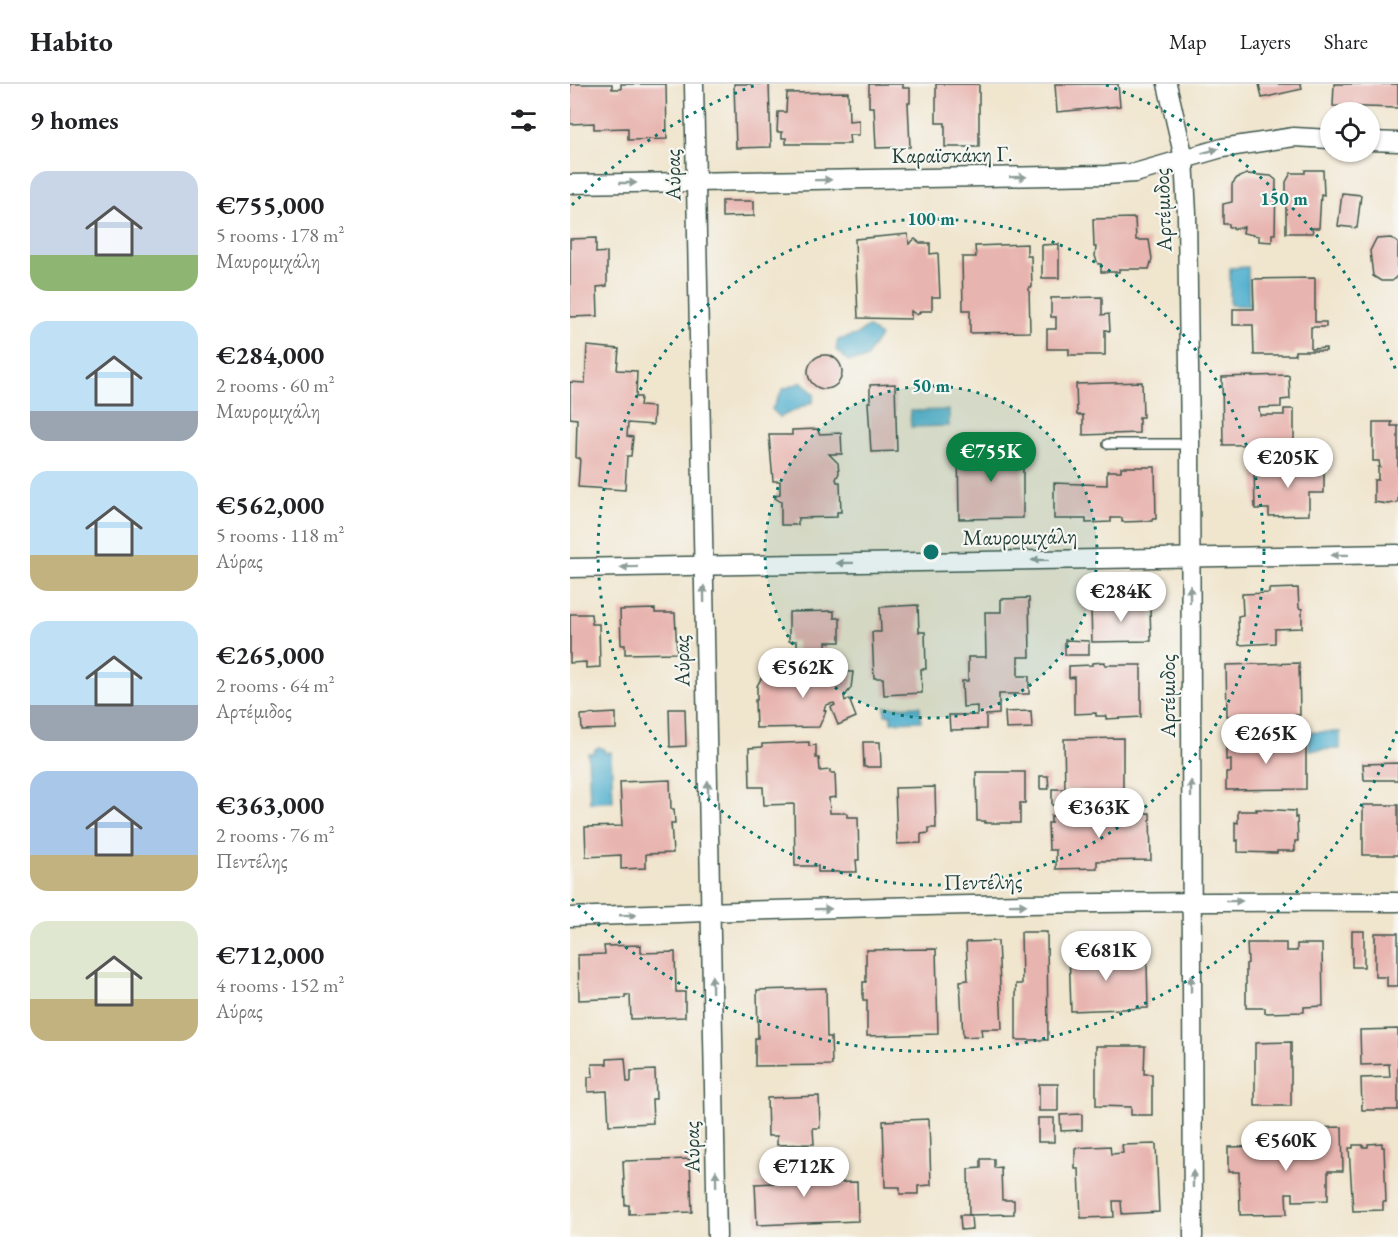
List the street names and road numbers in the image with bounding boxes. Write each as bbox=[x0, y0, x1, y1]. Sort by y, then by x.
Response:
street label: Καραϊσκάκη Γ. bbox=[891, 139, 1013, 170]
street label: Αύρας bbox=[658, 149, 687, 202]
street label: Αρτέμιδος bbox=[1147, 168, 1178, 253]
street label: Μαυρομιχάλη bbox=[962, 521, 1078, 552]
street label: Αύρας bbox=[667, 635, 696, 688]
street label: Αρτέμιδος bbox=[1153, 654, 1182, 739]
street label: Πεντέλης bbox=[943, 866, 1023, 897]
street label: Αύρας bbox=[677, 1121, 706, 1174]

